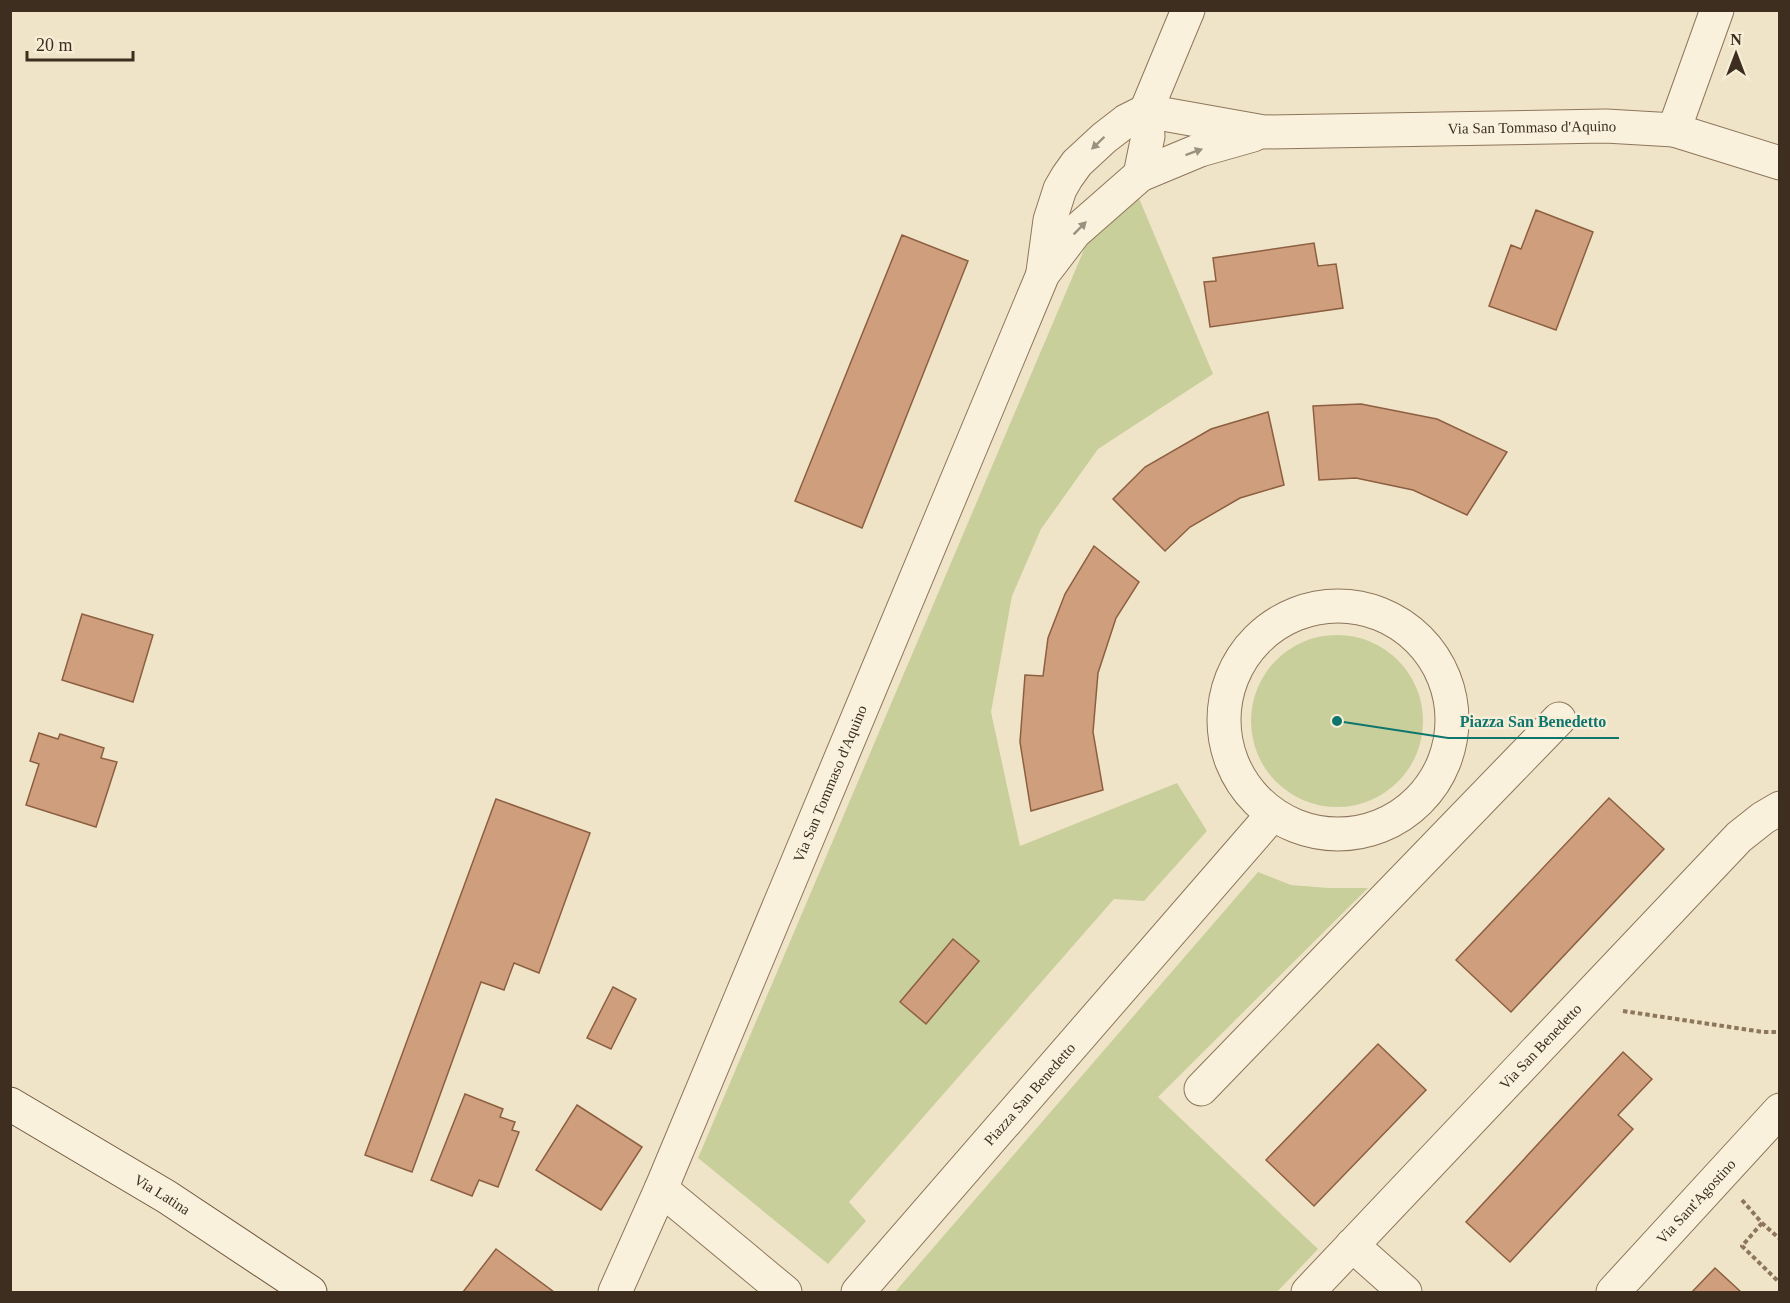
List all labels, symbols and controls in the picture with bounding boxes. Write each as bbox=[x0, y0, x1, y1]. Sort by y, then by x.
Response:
scale bar bbox=[27, 24, 134, 62]
north arrow bbox=[1706, 24, 1766, 84]
text: N bbox=[1730, 31, 1742, 48]
text: 20 m bbox=[36, 35, 73, 55]
street label: Via San Tommaso d'Aquino bbox=[1448, 118, 1617, 137]
one-way arrow bbox=[1091, 136, 1105, 150]
one-way arrow bbox=[1185, 147, 1203, 157]
one-way arrow bbox=[1072, 222, 1086, 236]
street label: Via San Tommaso d'Aquino bbox=[790, 703, 870, 865]
callout: Piazza San Benedetto bbox=[1448, 704, 1619, 738]
text: Piazza San Benedetto bbox=[1460, 713, 1606, 730]
street label: Via San Benedetto bbox=[1496, 1001, 1585, 1093]
street label: Piazza San Benedetto bbox=[981, 1040, 1078, 1149]
street label: Via Sant'Agostino bbox=[1653, 1156, 1739, 1247]
street label: Via Latina bbox=[131, 1171, 193, 1218]

